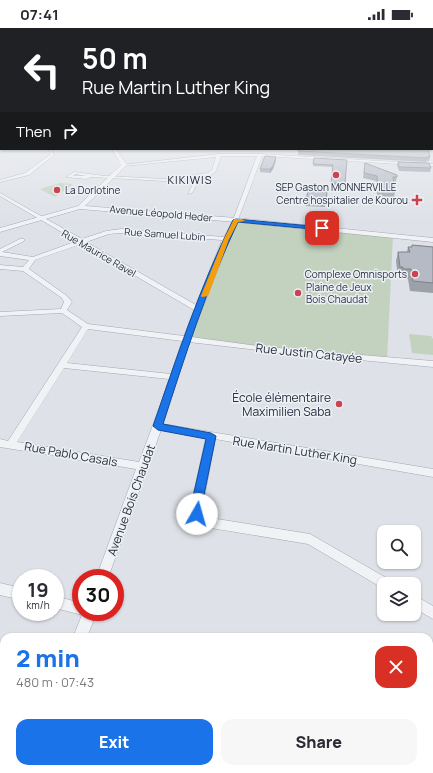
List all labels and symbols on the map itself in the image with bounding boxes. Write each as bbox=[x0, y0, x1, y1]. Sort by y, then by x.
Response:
marker: SEP Gaston MONNERVILLE bbox=[331, 170, 341, 180]
district label: KIKIWIS bbox=[168, 172, 212, 187]
place label: SEP Gaston MONNERVILLE bbox=[275, 180, 397, 194]
place label: La Dorlotine bbox=[65, 183, 120, 197]
marker: La Dorlotine bbox=[52, 185, 62, 195]
place label: Centre hospitalier de Kourou bbox=[276, 193, 408, 207]
marker: Centre hospitalier de Kourou bbox=[411, 194, 423, 206]
street label: Avenue Léopold Heder bbox=[109, 202, 213, 225]
pin bbox=[305, 211, 339, 245]
street label: Rue Samuel Lubin bbox=[124, 224, 206, 244]
street label: Rue Maurice Ravel bbox=[59, 226, 139, 280]
place label: Complexe Omnisports bbox=[305, 267, 407, 281]
marker: Complexe Omnisports bbox=[410, 269, 420, 279]
place label: Plaine de Jeux Bois Chaudat bbox=[306, 280, 372, 306]
marker: Plaine de Jeux Bois Chaudat bbox=[293, 288, 303, 298]
street label: Rue Justin Catayée bbox=[255, 339, 363, 367]
place label: École élémentaire Maximilien Saba bbox=[232, 389, 331, 420]
marker: École élémentaire Maximilien Saba bbox=[334, 399, 344, 409]
street label: Rue Martin Luther King bbox=[232, 432, 358, 468]
street label: Rue Pablo Casals bbox=[23, 437, 119, 471]
street label: Avenue Bois Chaudat bbox=[103, 442, 159, 558]
position arrow bbox=[176, 493, 218, 535]
speed limit sign: 30 bbox=[72, 569, 124, 621]

